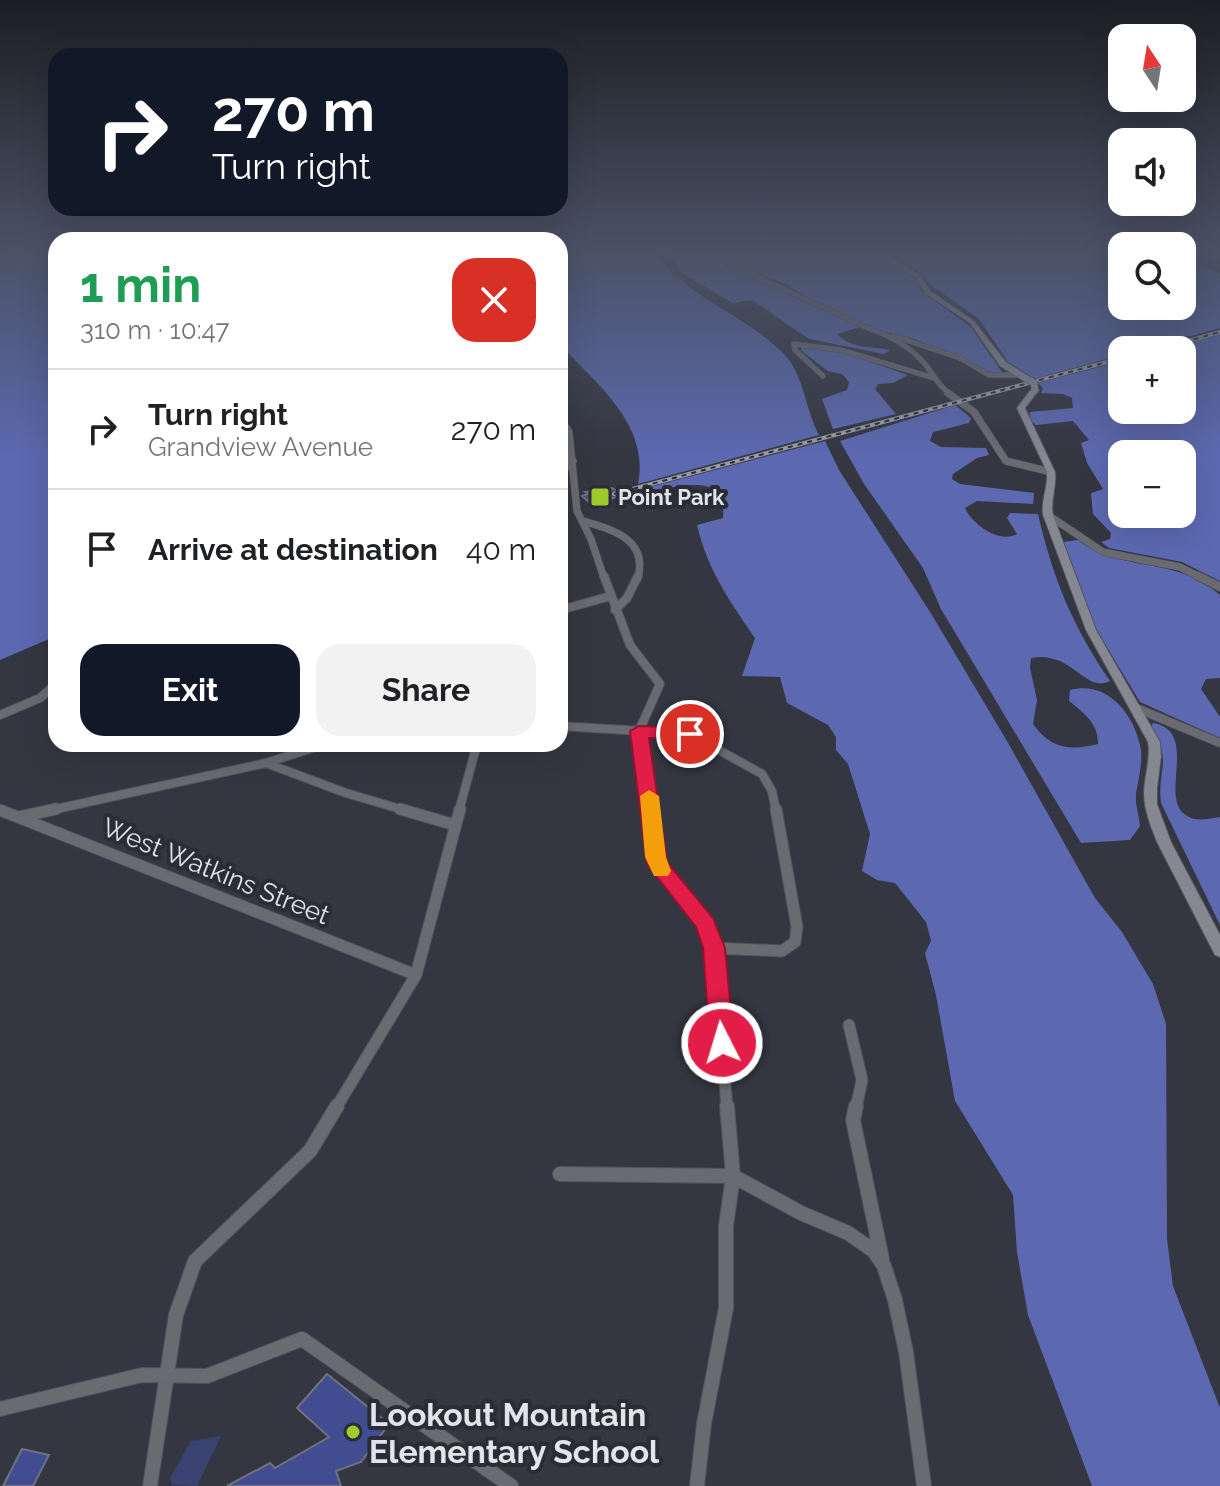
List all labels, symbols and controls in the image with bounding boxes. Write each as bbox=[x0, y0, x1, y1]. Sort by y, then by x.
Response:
north arrow bbox=[1108, 24, 1196, 112]
map controls bbox=[1108, 24, 1196, 528]
text: 270 m bbox=[212, 78, 375, 144]
icon: right bbox=[80, 80, 184, 184]
button: sound bbox=[1108, 128, 1196, 216]
text: Turn right bbox=[212, 145, 371, 187]
button: search bbox=[1108, 232, 1196, 320]
text: 1 min bbox=[80, 257, 201, 313]
button: close bbox=[452, 258, 536, 342]
text: 310 m · 10:47 bbox=[80, 315, 230, 345]
button: + bbox=[1108, 336, 1196, 424]
text: Turn right bbox=[148, 397, 288, 432]
icon: right bbox=[80, 407, 124, 451]
text: 270 m bbox=[451, 412, 536, 447]
text: Grandview Avenue bbox=[148, 432, 373, 462]
button: − bbox=[1108, 440, 1196, 528]
place label: Point Park bbox=[618, 484, 725, 510]
marker: Point Park bbox=[589, 486, 611, 508]
icon: arrive bbox=[80, 527, 124, 571]
text: Arrive at destination bbox=[148, 532, 438, 567]
text: 40 m bbox=[466, 532, 536, 567]
button: Exit bbox=[80, 644, 300, 736]
button: Share bbox=[316, 644, 536, 736]
pin bbox=[656, 700, 724, 768]
icon: arrive bbox=[668, 712, 712, 756]
street label: West Watkins Street bbox=[98, 812, 334, 930]
position arrow bbox=[680, 1001, 764, 1085]
place label: Lookout Mountain Elementary School bbox=[369, 1396, 660, 1470]
marker: Lookout Mountain Elementary School bbox=[344, 1423, 362, 1441]

